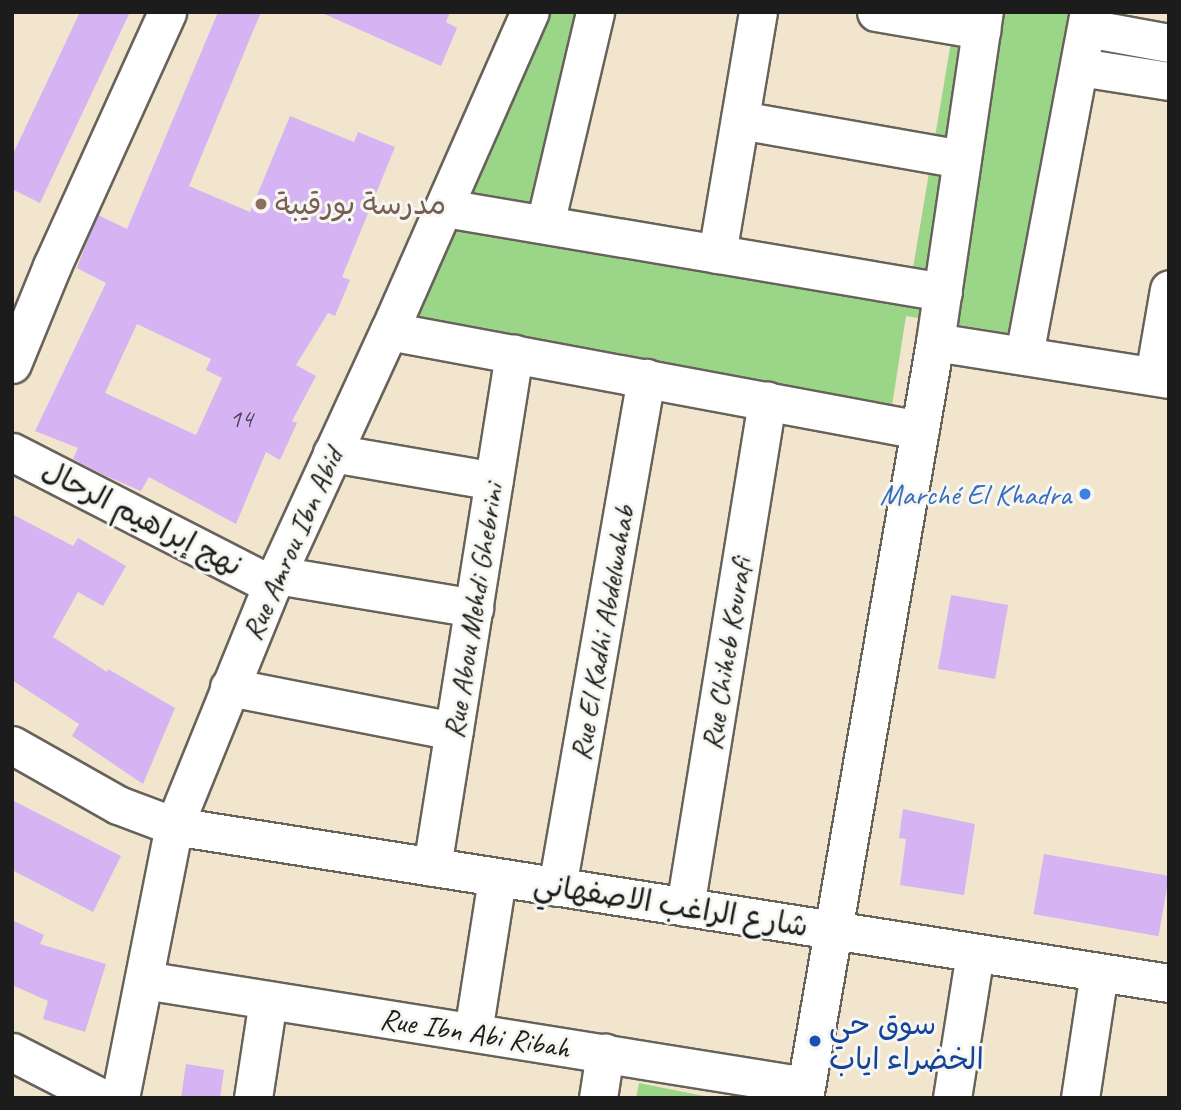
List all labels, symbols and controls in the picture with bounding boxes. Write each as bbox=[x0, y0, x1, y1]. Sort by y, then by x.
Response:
place label: مدرسة بورقيبة bbox=[275, 186, 446, 222]
marker: مدرسة بورقيبة bbox=[253, 196, 269, 212]
house number: 14 bbox=[229, 403, 253, 435]
street label: Rue Amrou Ibn Abid bbox=[234, 442, 350, 646]
street label: نهج إبراهيم الرحال bbox=[36, 452, 248, 584]
place label: Marché El Khadra bbox=[879, 476, 1071, 512]
street label: Rue Abou Mehdi Ghebrini bbox=[435, 481, 511, 741]
marker: Marché El Khadra bbox=[1077, 486, 1093, 502]
street label: Rue El Kadhi Abdelwahab bbox=[562, 503, 642, 763]
street label: Rue Chiheb Kourafi bbox=[693, 556, 759, 752]
street label: شارع الراغب الاصفهاني bbox=[531, 866, 811, 944]
street label: Rue Ibn Abi Ribah bbox=[378, 1000, 572, 1066]
place label: سوق حي الخضراء اياب bbox=[829, 1006, 984, 1076]
marker: سوق حي الخضراء اياب bbox=[807, 1033, 823, 1049]

